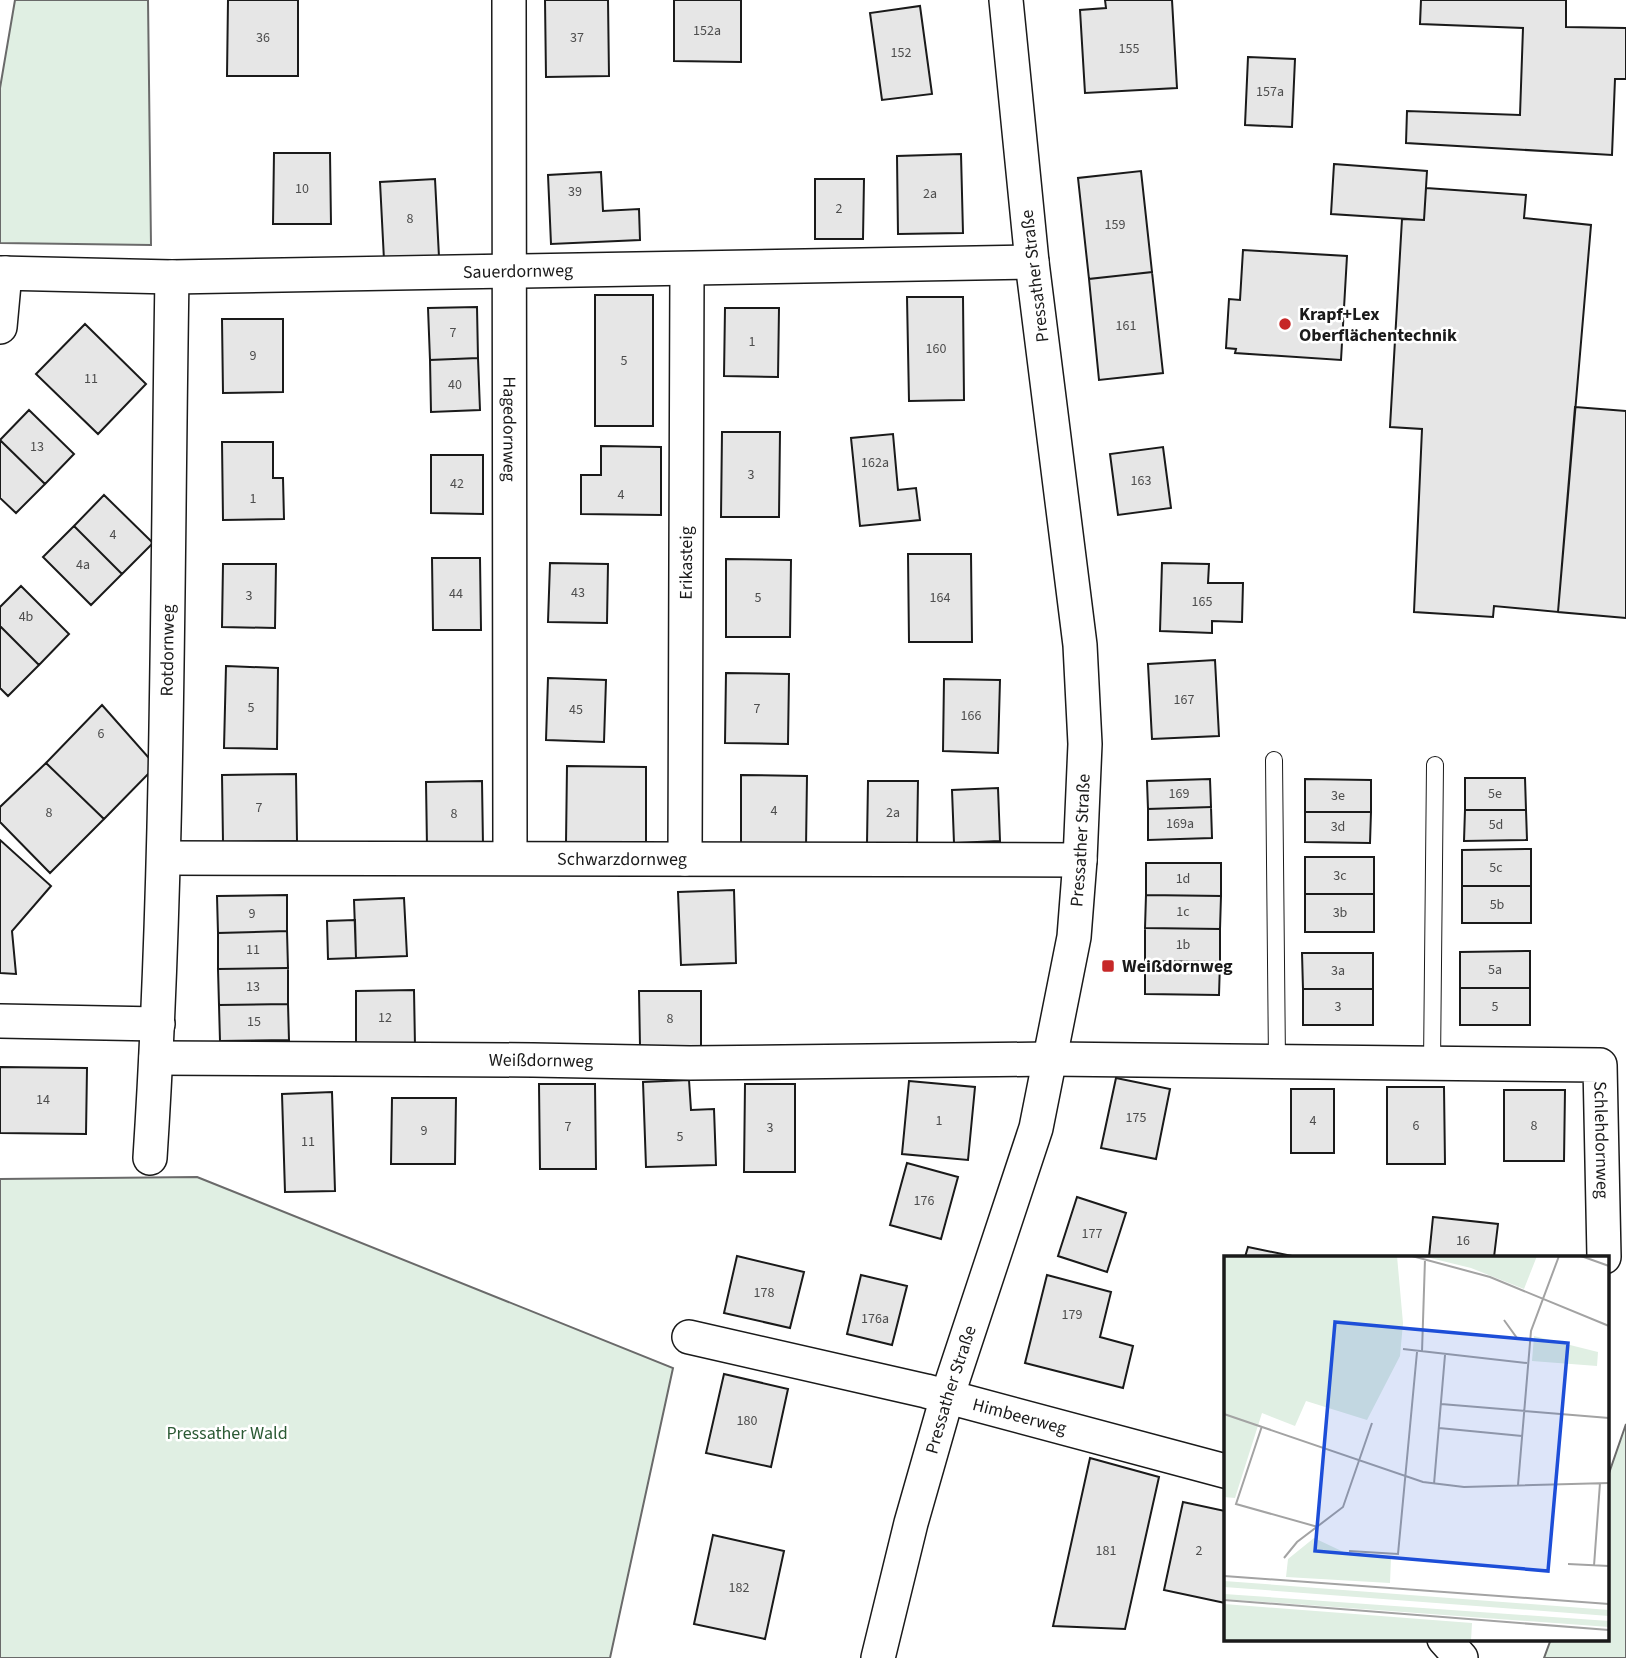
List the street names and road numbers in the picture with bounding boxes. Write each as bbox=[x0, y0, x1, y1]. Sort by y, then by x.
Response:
street label: Pressather Straße bbox=[1014, 208, 1056, 344]
street label: Sauerdornweg bbox=[463, 258, 573, 284]
street label: Hagedornweg bbox=[497, 376, 522, 482]
street label: Erikasteig bbox=[673, 526, 699, 600]
street label: Rotdornweg bbox=[154, 604, 180, 697]
street label: Pressather Straße bbox=[1064, 773, 1096, 908]
street label: Schwarzdornweg bbox=[557, 846, 687, 872]
street label: Weißdornweg bbox=[489, 1047, 593, 1074]
street label: Schlehdornweg bbox=[1588, 1081, 1615, 1199]
street label: Pressather Straße bbox=[919, 1322, 982, 1457]
street label: Himbeerweg bbox=[970, 1392, 1069, 1441]

